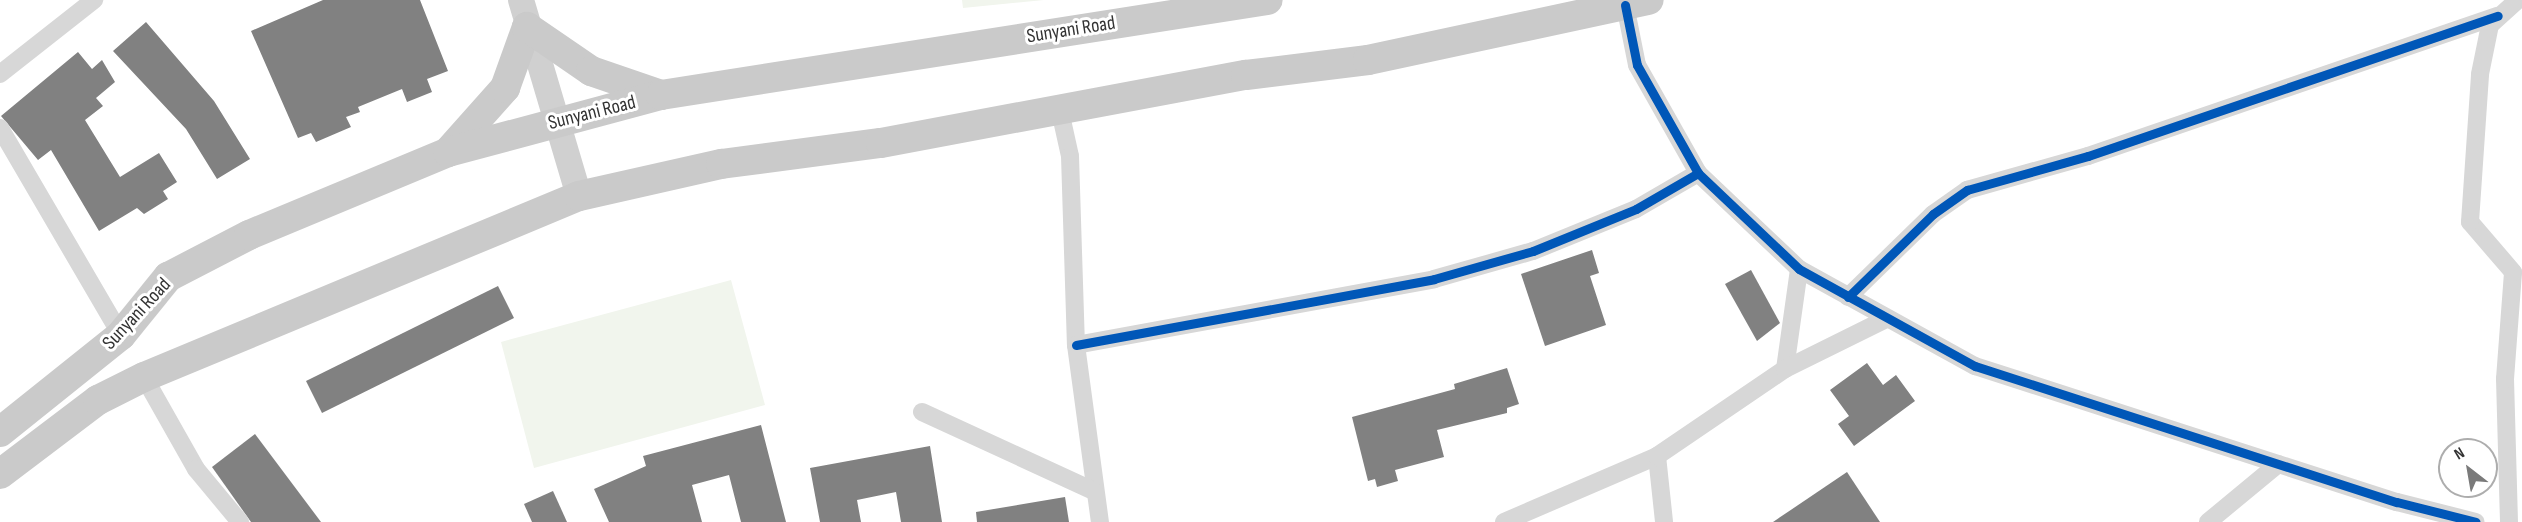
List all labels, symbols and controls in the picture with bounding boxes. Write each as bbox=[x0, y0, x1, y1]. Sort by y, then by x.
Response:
street label: Sunyani Road bbox=[1025, 11, 1117, 49]
street label: Sunyani Road bbox=[546, 91, 638, 135]
street label: Sunyani Road bbox=[98, 273, 176, 355]
north arrow bbox=[2438, 438, 2498, 498]
text: N bbox=[2451, 444, 2468, 464]

